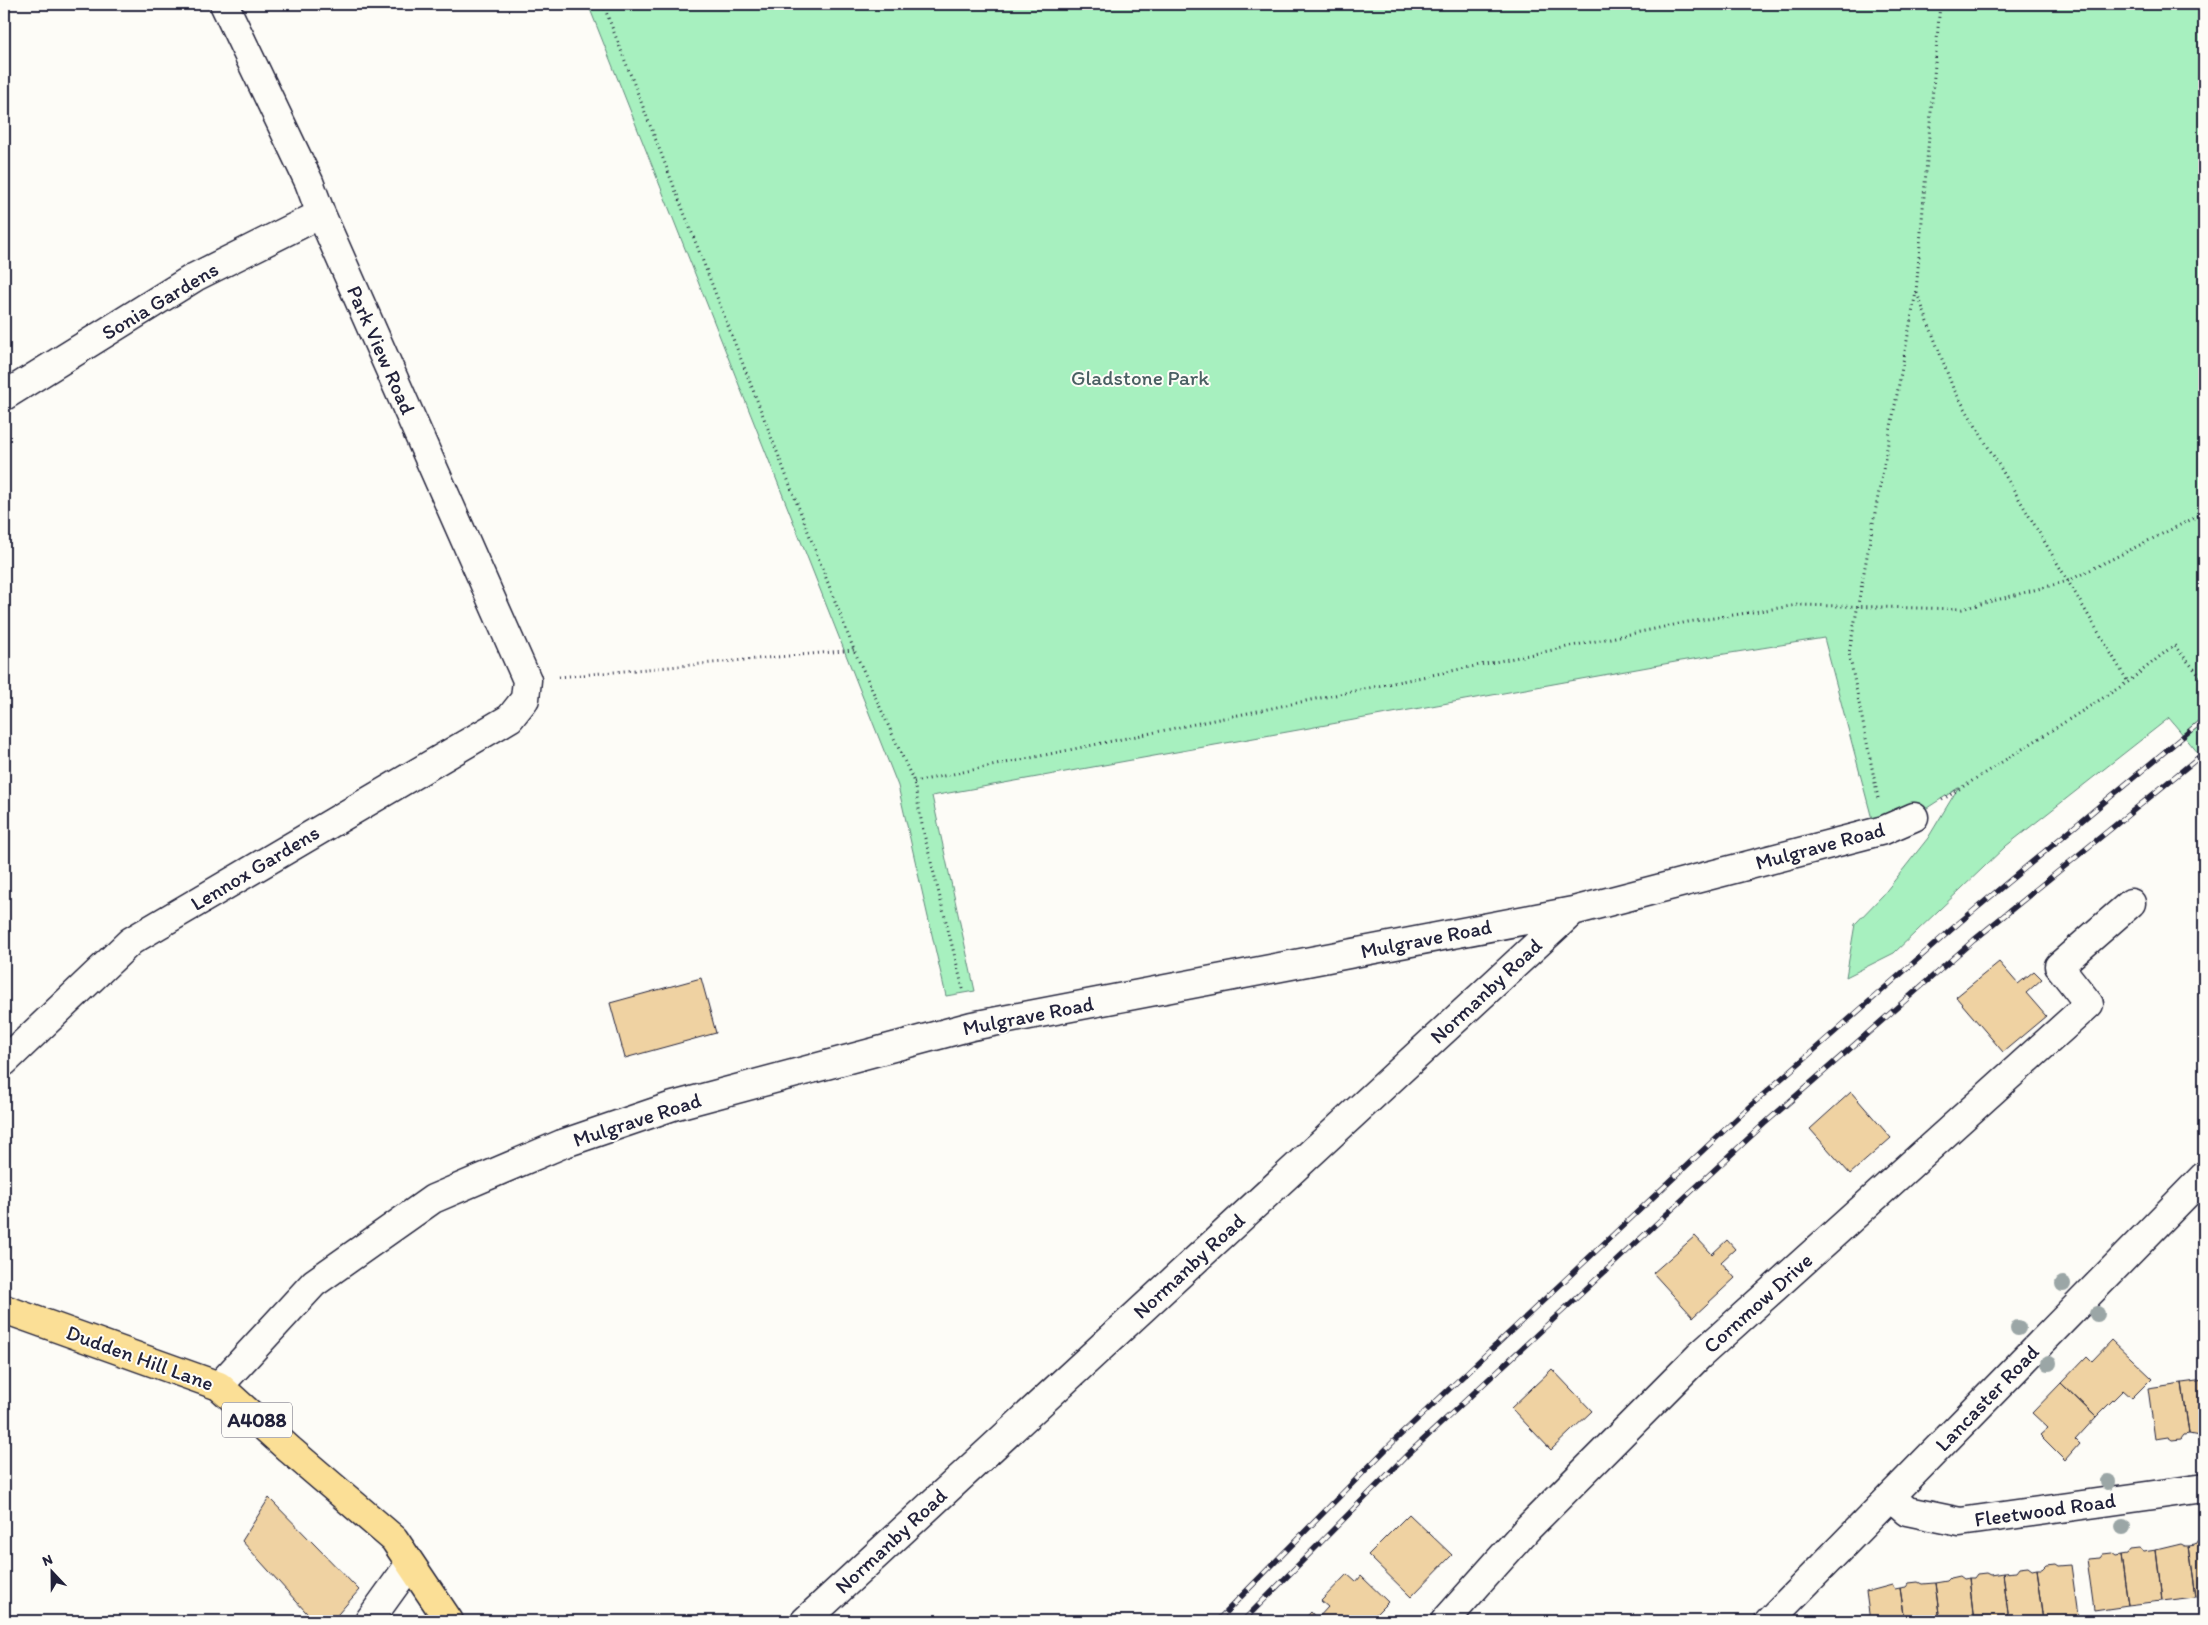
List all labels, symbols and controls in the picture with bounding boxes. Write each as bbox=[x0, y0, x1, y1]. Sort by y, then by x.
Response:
street label: Sonia Gardens bbox=[97, 256, 222, 345]
street label: Park View Road bbox=[342, 281, 421, 419]
park label: Gladstone Park bbox=[1071, 365, 1209, 390]
street label: Mulgrave Road bbox=[1752, 816, 1887, 875]
street label: Lennox Gardens bbox=[186, 819, 324, 916]
street label: Mulgrave Road bbox=[1358, 914, 1493, 963]
street label: Normanby Road bbox=[1425, 932, 1547, 1049]
street label: Mulgrave Road bbox=[960, 991, 1095, 1040]
street label: Mulgrave Road bbox=[570, 1087, 704, 1152]
street label: Normanby Road bbox=[1128, 1207, 1250, 1324]
street label: Cornmow Drive bbox=[1698, 1247, 1817, 1358]
street label: Dudden Hill Lane bbox=[63, 1319, 217, 1396]
street label: Lancaster Road bbox=[1930, 1339, 2044, 1456]
road number: A4088 bbox=[222, 1402, 292, 1438]
street label: Normanby Road bbox=[830, 1482, 952, 1599]
street label: Fleetwood Road bbox=[1973, 1487, 2117, 1532]
north arrow bbox=[28, 1548, 78, 1598]
text: N bbox=[40, 1551, 55, 1570]

